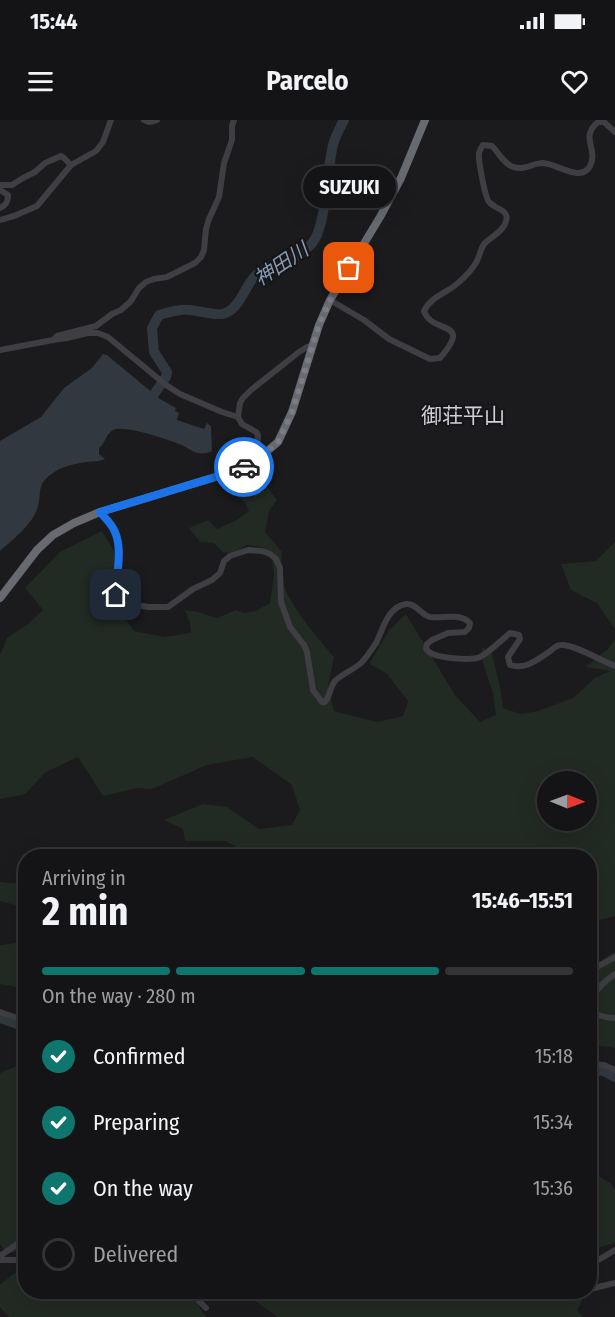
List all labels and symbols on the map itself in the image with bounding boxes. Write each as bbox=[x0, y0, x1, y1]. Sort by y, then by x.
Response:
callout: SUZUKI bbox=[302, 166, 395, 208]
water label: 神田川 bbox=[249, 236, 314, 291]
pin bbox=[323, 242, 374, 293]
district label: 御荘平山 bbox=[421, 403, 505, 429]
courier bbox=[214, 437, 274, 497]
pin bbox=[90, 569, 141, 620]
north arrow bbox=[537, 771, 597, 831]

